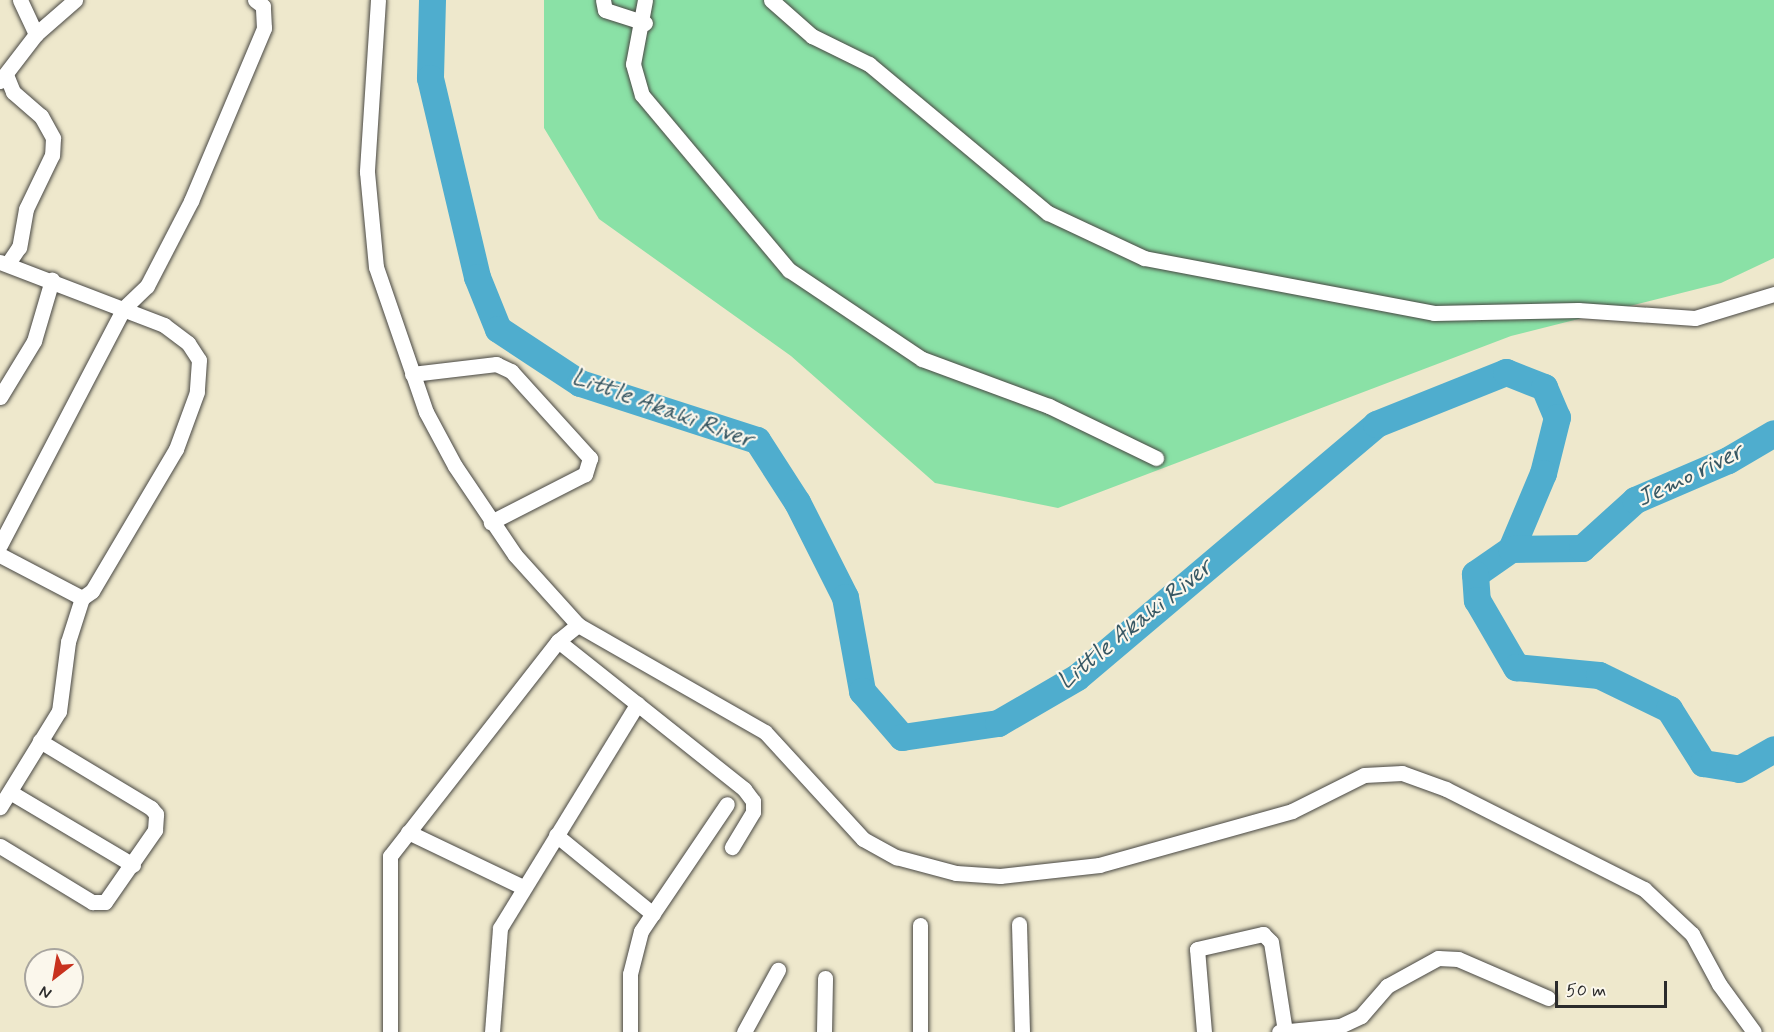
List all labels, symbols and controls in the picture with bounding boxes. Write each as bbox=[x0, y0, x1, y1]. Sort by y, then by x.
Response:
water label: Little Akaki River bbox=[569, 363, 755, 455]
water label: Jemo river bbox=[1633, 438, 1747, 514]
water label: Little Akaki River bbox=[1053, 555, 1217, 695]
north arrow bbox=[24, 948, 84, 1008]
scale bar bbox=[1558, 969, 1670, 1007]
text: 50 m bbox=[1566, 979, 1606, 1003]
text: N bbox=[36, 980, 55, 1004]

